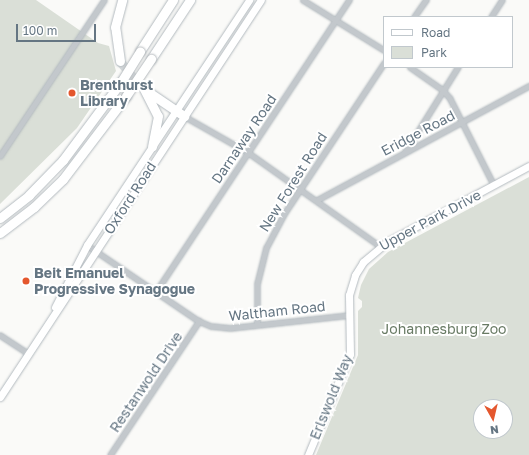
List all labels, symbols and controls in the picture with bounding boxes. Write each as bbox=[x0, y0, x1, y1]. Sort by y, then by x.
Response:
scale bar bbox=[18, 16, 98, 42]
legend bbox=[383, 16, 513, 68]
text: 100 m bbox=[23, 23, 57, 38]
text: Road bbox=[421, 25, 450, 40]
text: Park bbox=[421, 45, 447, 60]
place label: Brenthurst Library bbox=[80, 77, 153, 110]
marker: Brenthurst Library bbox=[67, 88, 77, 98]
street label: Darnaway Road bbox=[208, 91, 280, 187]
street label: Eridge Road bbox=[378, 107, 458, 159]
street label: New Forest Road bbox=[256, 129, 330, 235]
street label: Oxford Road bbox=[100, 159, 160, 237]
street label: Upper Park Drive bbox=[376, 186, 484, 254]
place label: Beit Emanuel Progressive Synagogue bbox=[34, 265, 195, 298]
marker: Beit Emanuel Progressive Synagogue bbox=[21, 276, 31, 286]
street label: Waltham Road bbox=[228, 298, 326, 324]
park label: Johannesburg Zoo bbox=[382, 321, 506, 337]
street label: Restanwold Drive bbox=[106, 329, 186, 435]
street label: Erlswold Way bbox=[306, 352, 356, 442]
north arrow bbox=[473, 399, 513, 439]
text: N bbox=[490, 423, 500, 437]

